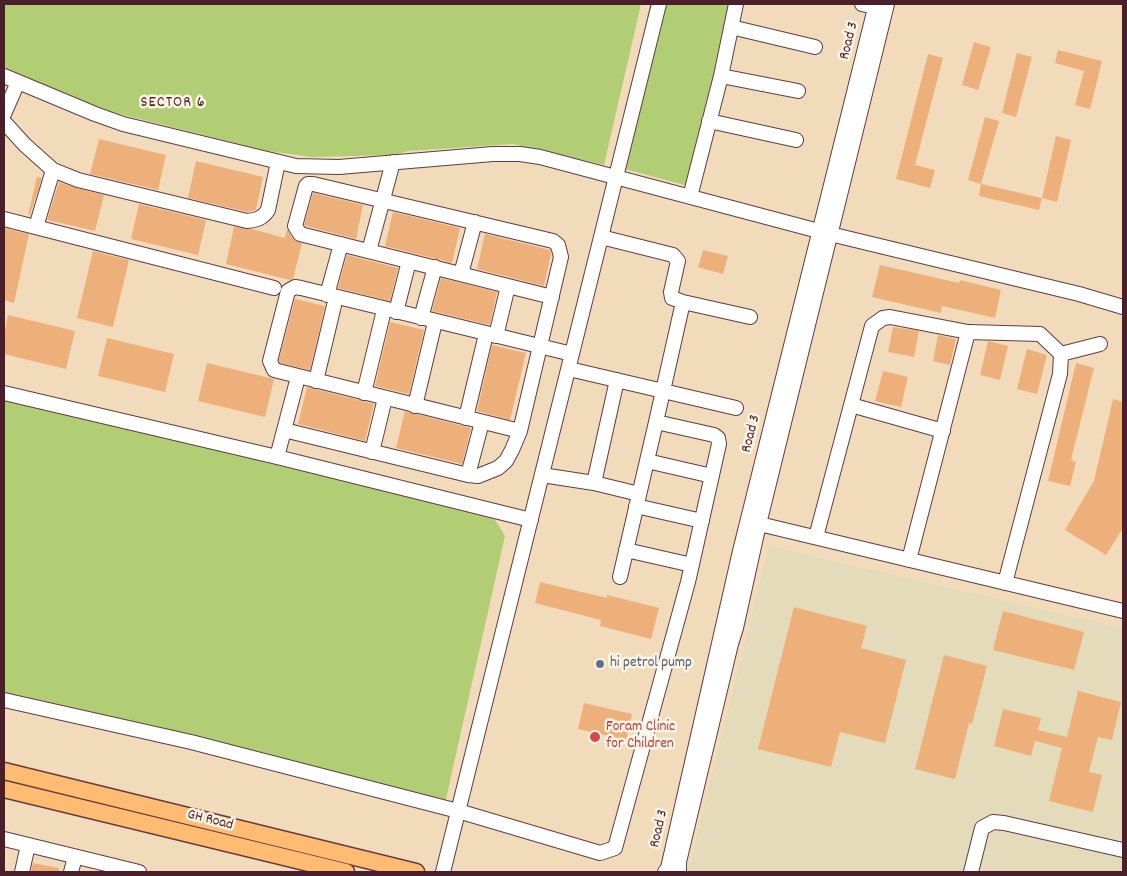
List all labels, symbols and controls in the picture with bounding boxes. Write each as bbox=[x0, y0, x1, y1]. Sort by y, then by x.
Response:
street label: Road 3 bbox=[837, 20, 863, 62]
district label: SECTOR 6 bbox=[139, 94, 207, 114]
street label: Road 3 bbox=[739, 413, 765, 455]
place label: hi petrol pump bbox=[610, 655, 692, 673]
marker: hi petrol pump bbox=[594, 658, 606, 670]
place label: Foram Clinic for Children bbox=[606, 719, 675, 754]
marker: Foram Clinic for Children bbox=[588, 730, 602, 744]
street label: GH Road bbox=[185, 807, 235, 835]
street label: Road 3 bbox=[647, 808, 673, 850]

